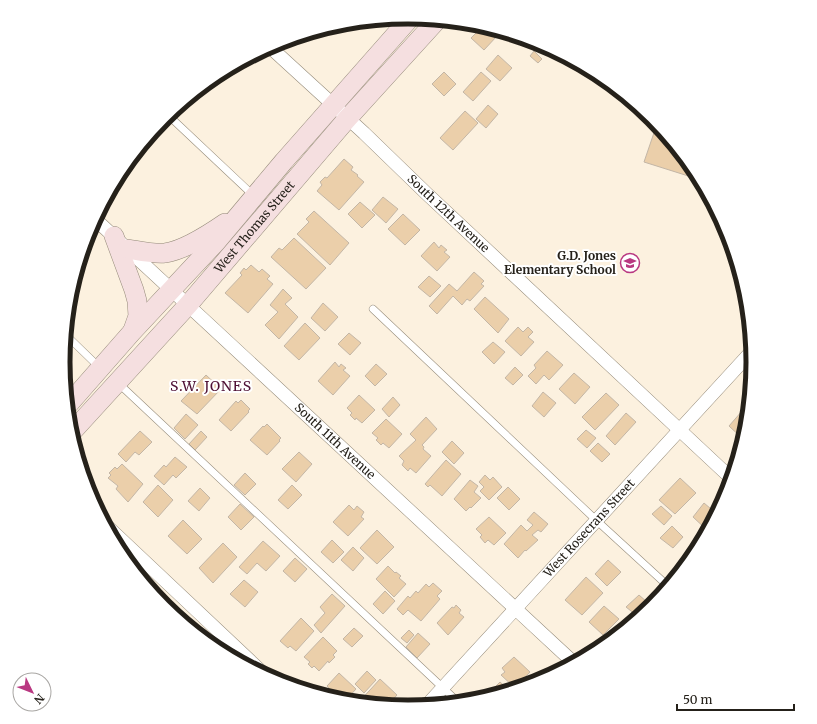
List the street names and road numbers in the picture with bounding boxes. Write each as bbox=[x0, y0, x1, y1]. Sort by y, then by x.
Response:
street label: South 12th Avenue bbox=[404, 171, 493, 255]
street label: West Thomas Street bbox=[210, 177, 298, 276]
street label: South 11th Avenue bbox=[292, 400, 379, 482]
street label: West Rosecrans Street bbox=[540, 476, 638, 581]

